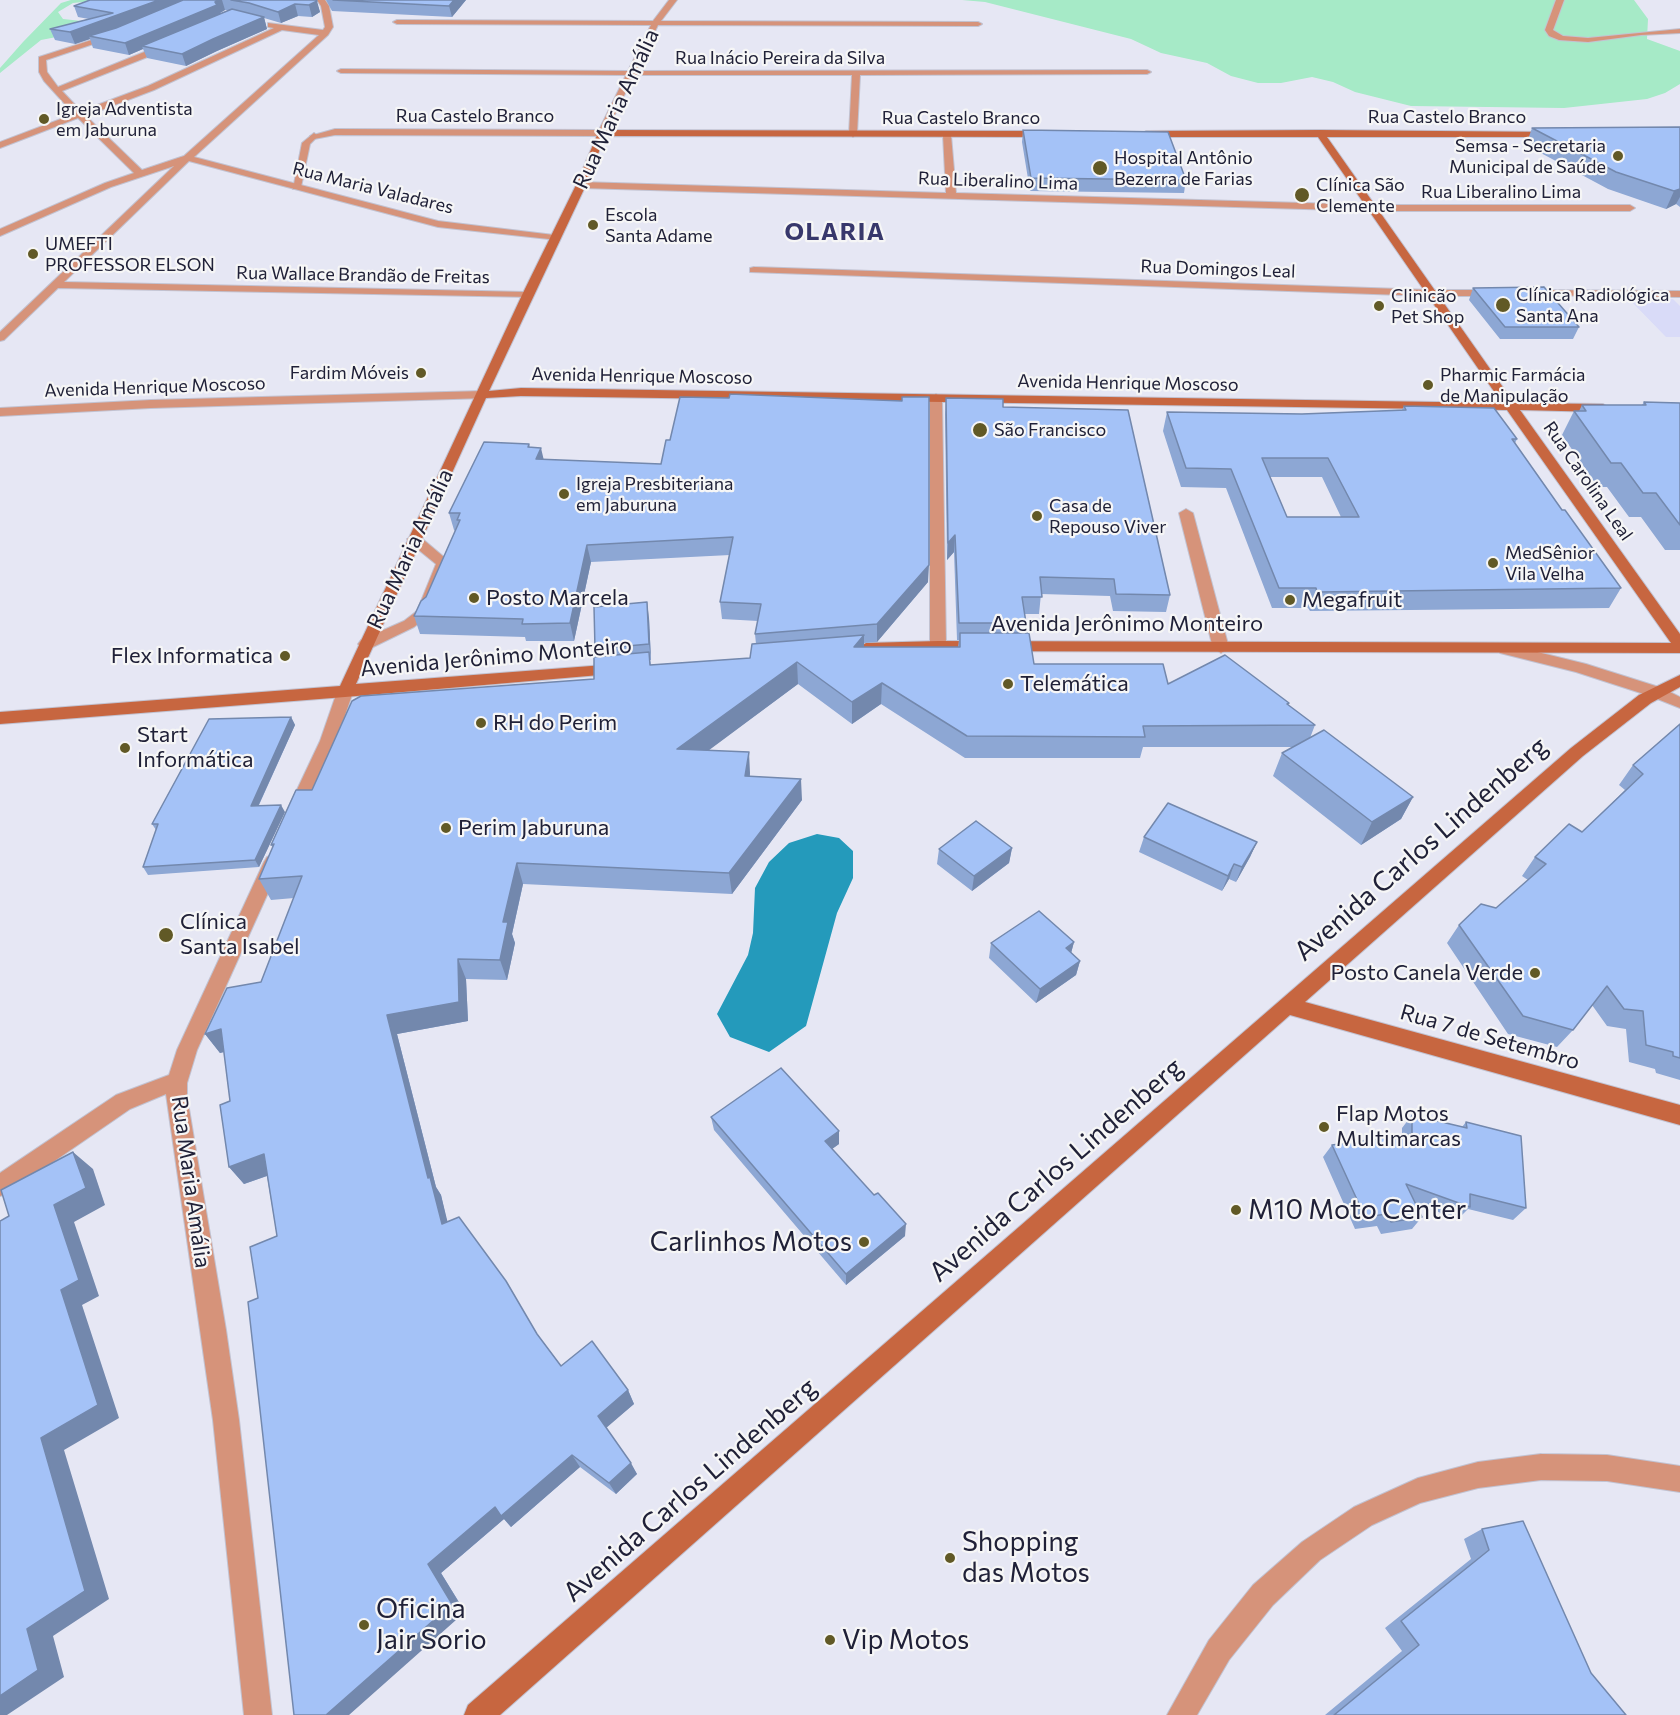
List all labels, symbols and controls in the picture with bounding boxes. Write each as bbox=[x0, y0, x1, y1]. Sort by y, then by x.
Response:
street label: Rua Maria Amália bbox=[567, 25, 665, 193]
street label: Rua Inácio Pereira da Silva bbox=[675, 47, 885, 69]
place label: Igreja Adventista em Jaburuna bbox=[56, 98, 193, 140]
street label: Rua Castelo Branco bbox=[396, 105, 554, 127]
street label: Rua Castelo Branco bbox=[1368, 106, 1526, 128]
street label: Rua Castelo Branco bbox=[882, 107, 1040, 129]
marker: Igreja Adventista em Jaburuna bbox=[37, 112, 51, 126]
place label: Semsa - Secretaria Municipal de Saúde bbox=[1449, 135, 1606, 178]
place label: Hospital Antônio Bezerra de Farias bbox=[1114, 147, 1253, 190]
marker: Semsa - Secretaria Municipal de Saúde bbox=[1611, 149, 1625, 163]
street label: Rua Maria Valadares bbox=[290, 158, 456, 218]
marker: Hospital Antônio Bezerra de Farias bbox=[1091, 159, 1109, 177]
street label: Rua Liberalino Lima bbox=[918, 167, 1078, 195]
place label: Clínica São Clemente bbox=[1316, 174, 1405, 216]
street label: Rua Liberalino Lima bbox=[1421, 181, 1581, 203]
marker: Clínica São Clemente bbox=[1293, 186, 1311, 204]
place label: Escola Santa Adame bbox=[605, 204, 713, 246]
marker: Escola Santa Adame bbox=[586, 218, 600, 232]
district label: OLARIA bbox=[784, 218, 886, 246]
place label: UMEFTI PROFESSOR ELSON bbox=[45, 233, 215, 276]
marker: UMEFTI PROFESSOR ELSON bbox=[26, 247, 40, 261]
street label: Rua Domingos Leal bbox=[1140, 256, 1296, 282]
street label: Rua Wallace Brandão de Freitas bbox=[236, 262, 490, 288]
place label: Clínica Radiológica Santa Ana bbox=[1516, 284, 1669, 326]
place label: Clinicão Pet Shop bbox=[1391, 285, 1464, 328]
marker: Clínica Radiológica Santa Ana bbox=[1494, 296, 1512, 314]
marker: Clinicão Pet Shop bbox=[1372, 299, 1386, 313]
place label: Fardim Móveis bbox=[290, 362, 409, 384]
street label: Avenida Henrique Moscoso bbox=[531, 363, 753, 389]
place label: Pharmic Farmácia de Manipulação bbox=[1440, 364, 1585, 406]
marker: Fardim Móveis bbox=[414, 366, 428, 380]
street label: Avenida Henrique Moscoso bbox=[1017, 370, 1239, 396]
street label: Avenida Henrique Moscoso bbox=[44, 372, 266, 402]
marker: Pharmic Farmácia de Manipulação bbox=[1421, 378, 1435, 392]
street label: Rua Carolina Leal bbox=[1539, 417, 1637, 545]
place label: São Francisco bbox=[994, 419, 1106, 441]
marker: São Francisco bbox=[971, 421, 989, 439]
street label: Rua Maria Amália bbox=[361, 465, 459, 633]
place label: Igreja Presbiteriana em Jaburuna bbox=[576, 473, 733, 516]
marker: Igreja Presbiteriana em Jaburuna bbox=[557, 487, 571, 501]
place label: Casa de Repouso Viver bbox=[1049, 495, 1166, 538]
marker: Casa de Repouso Viver bbox=[1030, 509, 1044, 523]
place label: MedSênior Vila Velha bbox=[1505, 542, 1595, 584]
marker: MedSênior Vila Velha bbox=[1486, 556, 1500, 570]
place label: Posto Marcela bbox=[486, 585, 629, 611]
place label: Megafruit bbox=[1302, 587, 1402, 613]
marker: Posto Marcela bbox=[467, 591, 481, 605]
marker: Megafruit bbox=[1283, 593, 1297, 607]
street label: Avenida Jerônimo Monteiro bbox=[991, 611, 1263, 637]
street label: Avenida Jerônimo Monteiro bbox=[359, 632, 633, 682]
place label: Flex Informatica bbox=[111, 643, 273, 669]
marker: Flex Informatica bbox=[278, 649, 292, 663]
place label: Telemática bbox=[1020, 671, 1129, 697]
marker: Telemática bbox=[1001, 677, 1015, 691]
place label: RH do Perim bbox=[493, 710, 617, 736]
marker: RH do Perim bbox=[474, 716, 488, 730]
place label: Start Informática bbox=[137, 722, 254, 774]
street label: Avenida Carlos Lindenberg bbox=[1288, 730, 1554, 968]
marker: Start Informática bbox=[118, 741, 132, 755]
place label: Perim Jaburuna bbox=[458, 815, 609, 841]
marker: Perim Jaburuna bbox=[439, 821, 453, 835]
place label: Clínica Santa Isabel bbox=[180, 909, 300, 960]
marker: Clínica Santa Isabel bbox=[157, 926, 175, 944]
place label: Posto Canela Verde bbox=[1331, 960, 1523, 986]
marker: Posto Canela Verde bbox=[1528, 966, 1542, 980]
street label: Rua 7 de Setembro bbox=[1397, 999, 1583, 1075]
street label: Avenida Carlos Lindenberg bbox=[923, 1051, 1189, 1289]
street label: Rua Maria Amália bbox=[166, 1094, 216, 1270]
place label: Flap Motos Multimarcas bbox=[1336, 1101, 1461, 1152]
marker: Flap Motos Multimarcas bbox=[1317, 1120, 1331, 1134]
place label: M10 Moto Center bbox=[1248, 1194, 1466, 1226]
marker: M10 Moto Center bbox=[1229, 1203, 1243, 1217]
place label: Carlinhos Motos bbox=[650, 1226, 852, 1258]
marker: Carlinhos Motos bbox=[857, 1235, 871, 1249]
street label: Avenida Carlos Lindenberg bbox=[557, 1371, 823, 1609]
place label: Shopping das Motos bbox=[962, 1526, 1090, 1589]
marker: Shopping das Motos bbox=[943, 1551, 957, 1565]
place label: Oficina Jair Sorio bbox=[376, 1593, 487, 1656]
marker: Oficina Jair Sorio bbox=[357, 1618, 371, 1632]
place label: Vip Motos bbox=[842, 1624, 969, 1656]
marker: Vip Motos bbox=[823, 1633, 837, 1647]

